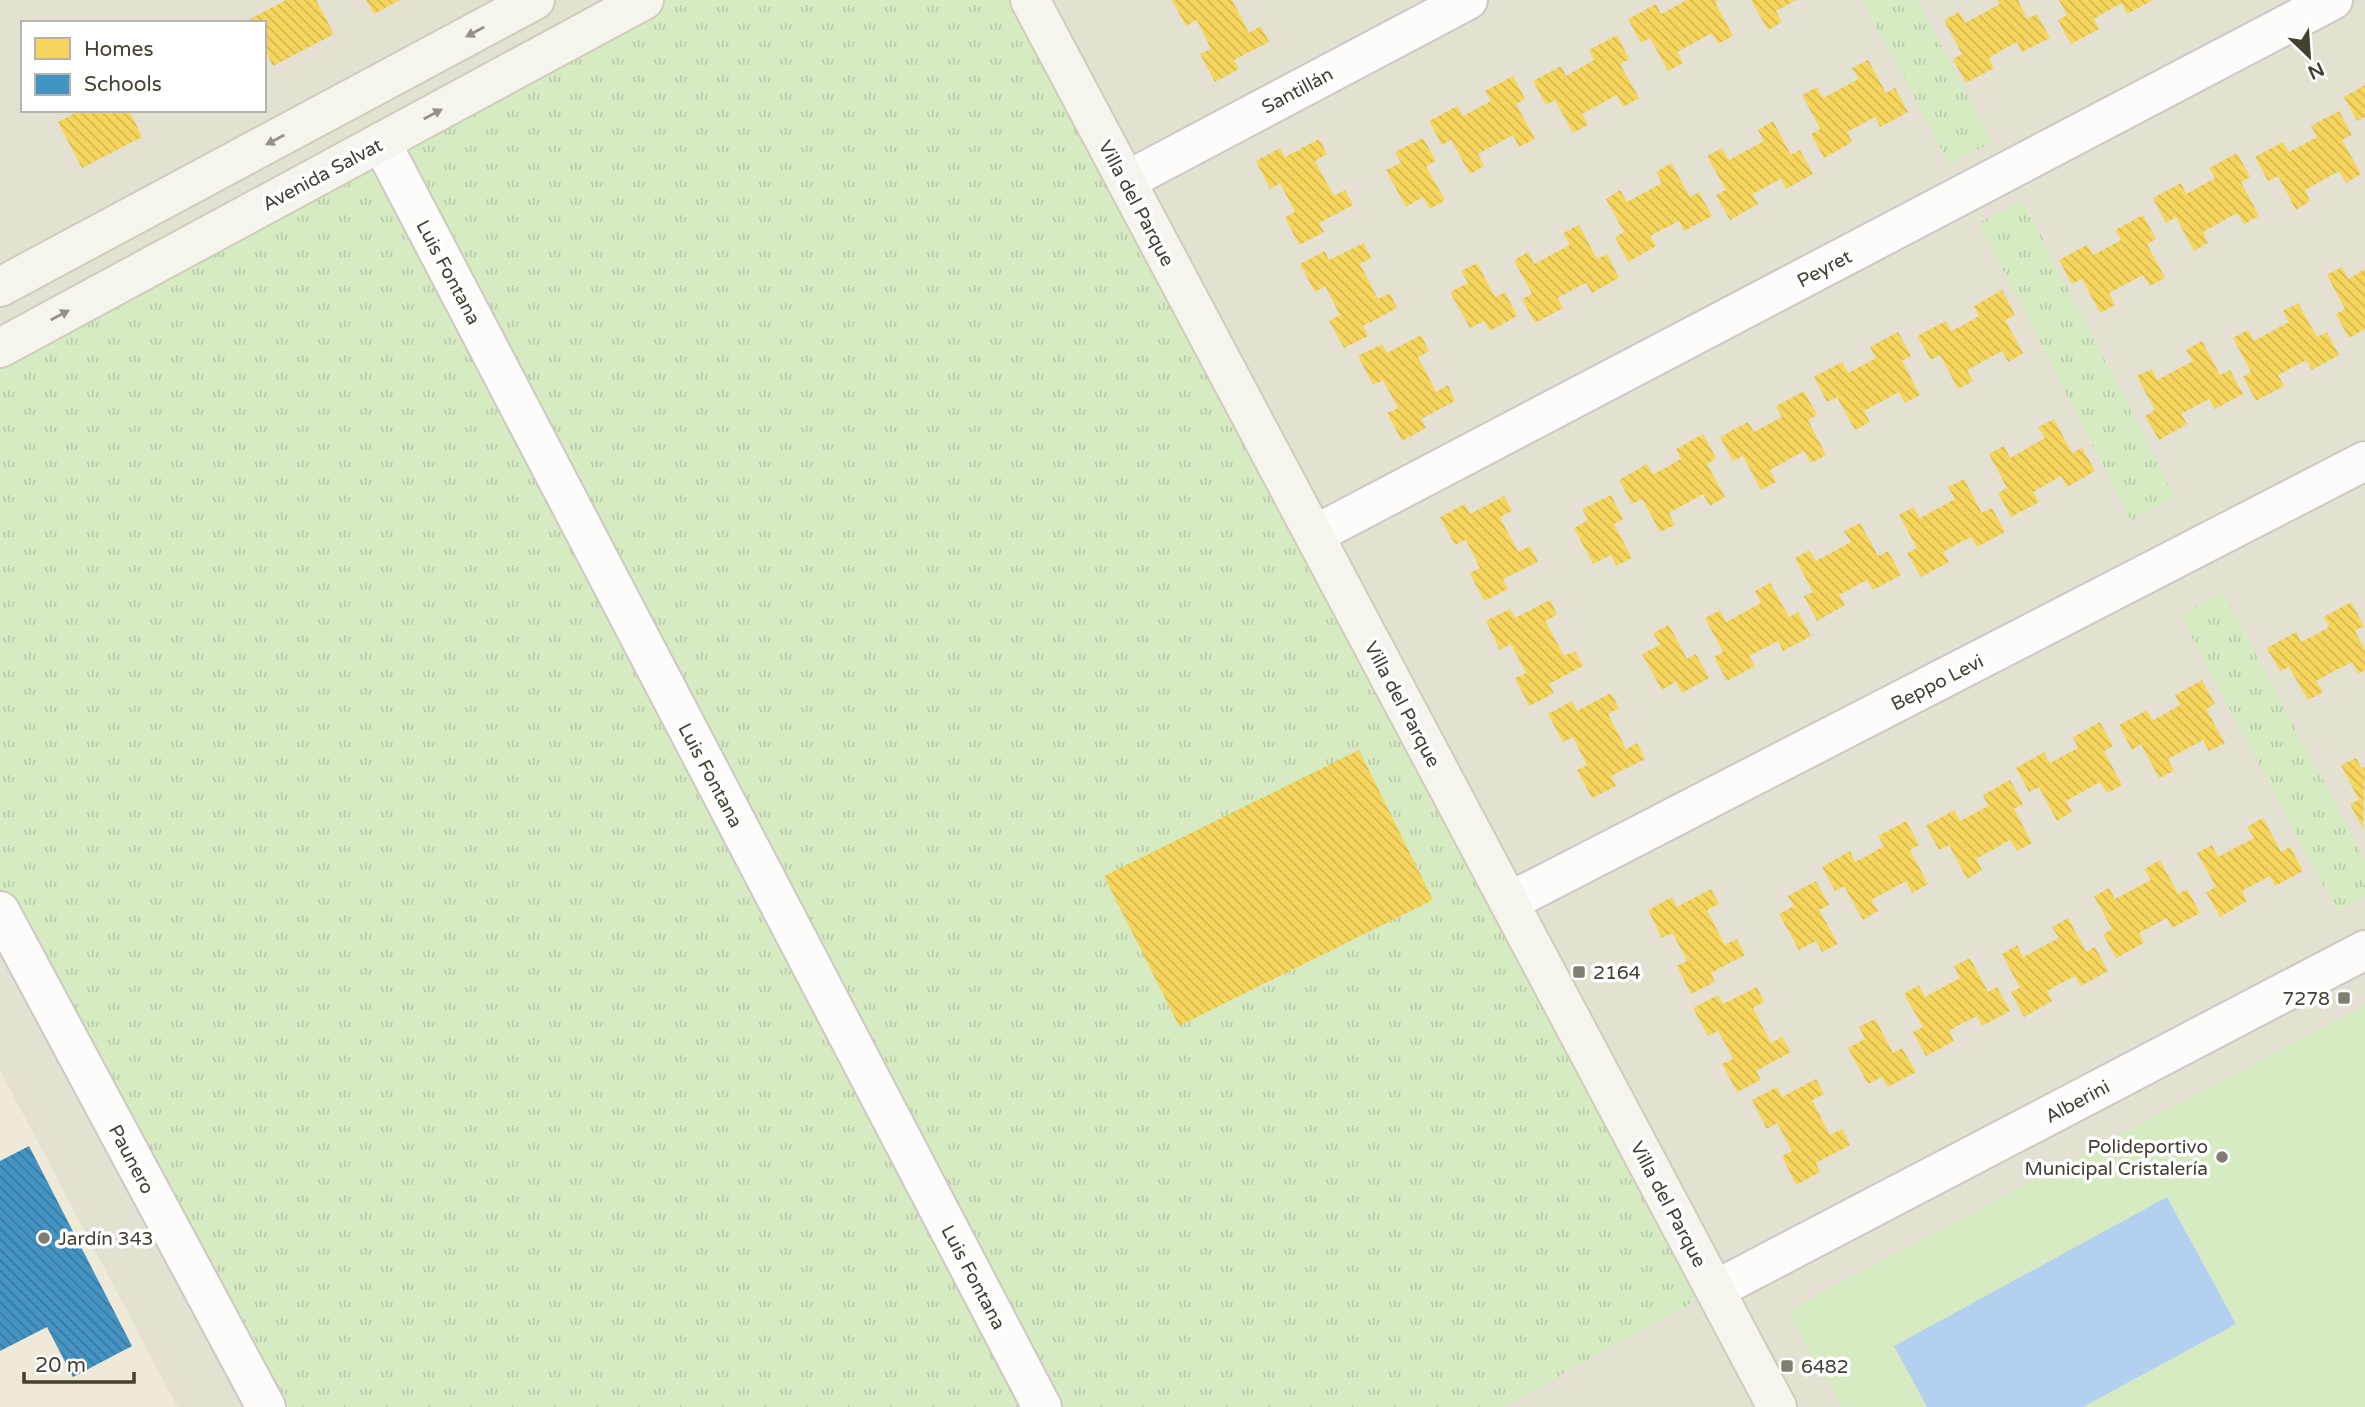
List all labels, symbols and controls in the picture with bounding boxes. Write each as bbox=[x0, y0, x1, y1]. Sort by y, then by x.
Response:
legend bbox=[21, 21, 266, 112]
north arrow bbox=[2274, 21, 2344, 91]
one-way arrow bbox=[465, 27, 485, 38]
text: Homes bbox=[84, 37, 154, 62]
text: N bbox=[2304, 57, 2327, 84]
street label: Santillán bbox=[1258, 63, 1337, 119]
text: Schools bbox=[84, 72, 162, 97]
one-way arrow bbox=[423, 108, 443, 120]
street label: Avenida Salvat bbox=[259, 134, 386, 216]
one-way arrow bbox=[265, 134, 284, 146]
street label: Villa del Parque bbox=[1094, 137, 1179, 270]
street label: Luis Fontana bbox=[411, 216, 485, 328]
street label: Peyret bbox=[1794, 245, 1855, 292]
one-way arrow bbox=[50, 309, 70, 321]
street label: Villa del Parque bbox=[1360, 638, 1445, 771]
street label: Beppo Levi bbox=[1888, 650, 1987, 716]
street label: Luis Fontana bbox=[673, 719, 747, 831]
place label: 2164 bbox=[1593, 962, 1641, 984]
marker: 2164 bbox=[1571, 964, 1587, 980]
place label: 7278 bbox=[2282, 988, 2330, 1010]
marker: 7278 bbox=[2336, 990, 2352, 1006]
street label: Alberini bbox=[2041, 1076, 2113, 1128]
street label: Paunero bbox=[104, 1121, 159, 1198]
place label: Polideportivo Municipal Cristalería bbox=[2025, 1136, 2208, 1180]
street label: Villa del Parque bbox=[1626, 1138, 1711, 1271]
marker: Polideportivo Municipal Cristalería bbox=[2214, 1149, 2230, 1165]
street label: Luis Fontana bbox=[936, 1221, 1010, 1333]
place label: Jardín 343 bbox=[58, 1228, 154, 1250]
marker: Jardín 343 bbox=[36, 1230, 52, 1246]
scale bar bbox=[24, 1340, 135, 1384]
text: 20 m bbox=[35, 1353, 86, 1378]
place label: 6482 bbox=[1801, 1356, 1849, 1378]
marker: 6482 bbox=[1779, 1358, 1795, 1374]

